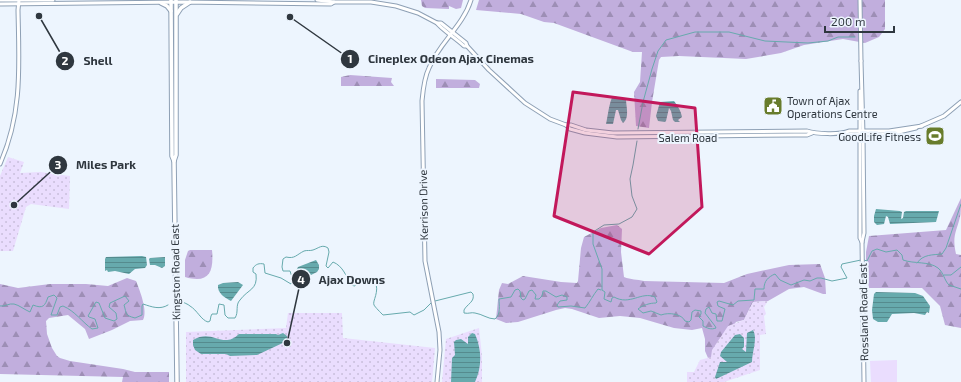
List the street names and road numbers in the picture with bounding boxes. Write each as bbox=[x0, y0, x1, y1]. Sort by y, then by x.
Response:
street label: Salem Road bbox=[659, 131, 717, 144]
street label: Kerrison Drive bbox=[416, 169, 430, 240]
street label: Kingston Road East bbox=[168, 224, 182, 320]
street label: Rossland Road East bbox=[856, 263, 870, 361]

